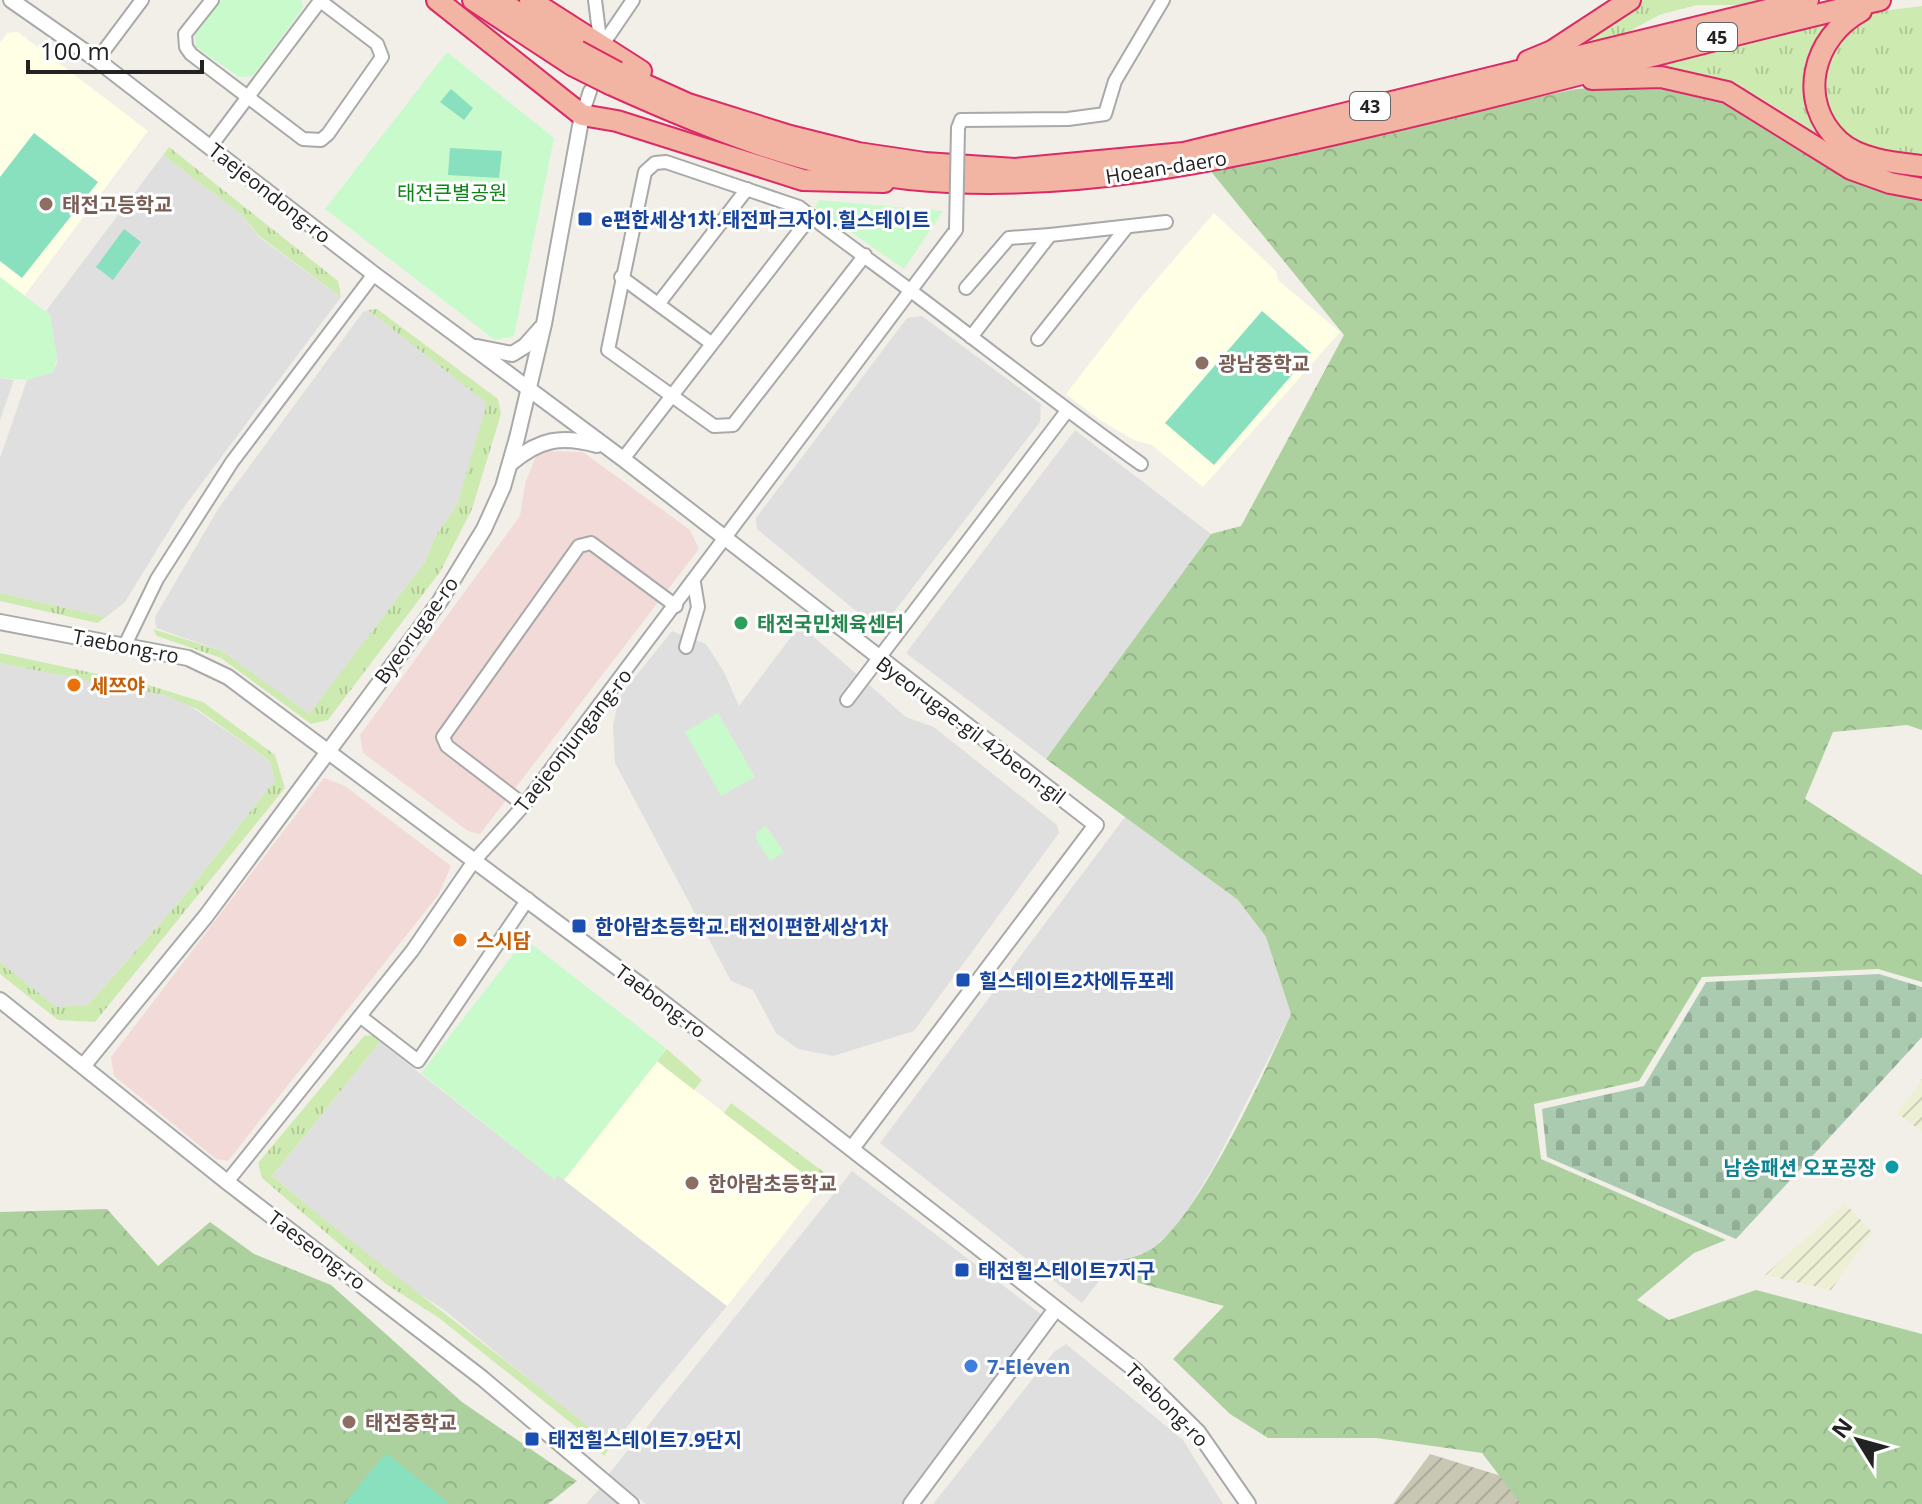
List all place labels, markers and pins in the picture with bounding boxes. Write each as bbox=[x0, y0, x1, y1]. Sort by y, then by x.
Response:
place label: 태전고등학교 bbox=[62, 191, 172, 218]
marker: 태전고등학교 bbox=[37, 195, 55, 213]
place label: e편한세상1차.태전파크자이.힐스테이트 bbox=[601, 206, 930, 233]
marker: e편한세상1차.태전파크자이.힐스테이트 bbox=[576, 210, 594, 228]
place label: 광남중학교 bbox=[1218, 350, 1310, 377]
marker: 광남중학교 bbox=[1193, 354, 1211, 372]
place label: 태전국민체육센터 bbox=[757, 610, 904, 637]
marker: 태전국민체육센터 bbox=[732, 614, 750, 632]
place label: 세쯔야 bbox=[90, 672, 145, 699]
marker: 세쯔야 bbox=[65, 676, 83, 694]
place label: 한아람초등학교.태전이편한세상1차 bbox=[595, 913, 889, 940]
marker: 한아람초등학교.태전이편한세상1차 bbox=[570, 917, 588, 935]
place label: 스시담 bbox=[476, 927, 531, 954]
marker: 스시담 bbox=[451, 931, 469, 949]
place label: 힐스테이트2차에듀포레 bbox=[979, 967, 1174, 994]
marker: 힐스테이트2차에듀포레 bbox=[954, 971, 972, 989]
place label: 남송패션 오포공장 bbox=[1724, 1154, 1876, 1181]
marker: 남송패션 오포공장 bbox=[1883, 1158, 1901, 1176]
place label: 한아람초등학교 bbox=[708, 1170, 837, 1197]
marker: 한아람초등학교 bbox=[683, 1174, 701, 1192]
place label: 태전힐스테이트7지구 bbox=[978, 1257, 1155, 1284]
marker: 태전힐스테이트7지구 bbox=[953, 1261, 971, 1279]
place label: 7-Eleven bbox=[987, 1353, 1070, 1380]
marker: 7-Eleven bbox=[962, 1357, 980, 1375]
place label: 태전중학교 bbox=[365, 1409, 457, 1436]
marker: 태전중학교 bbox=[340, 1413, 358, 1431]
place label: 태전힐스테이트7.9단지 bbox=[548, 1426, 742, 1453]
marker: 태전힐스테이트7.9단지 bbox=[523, 1430, 541, 1448]

